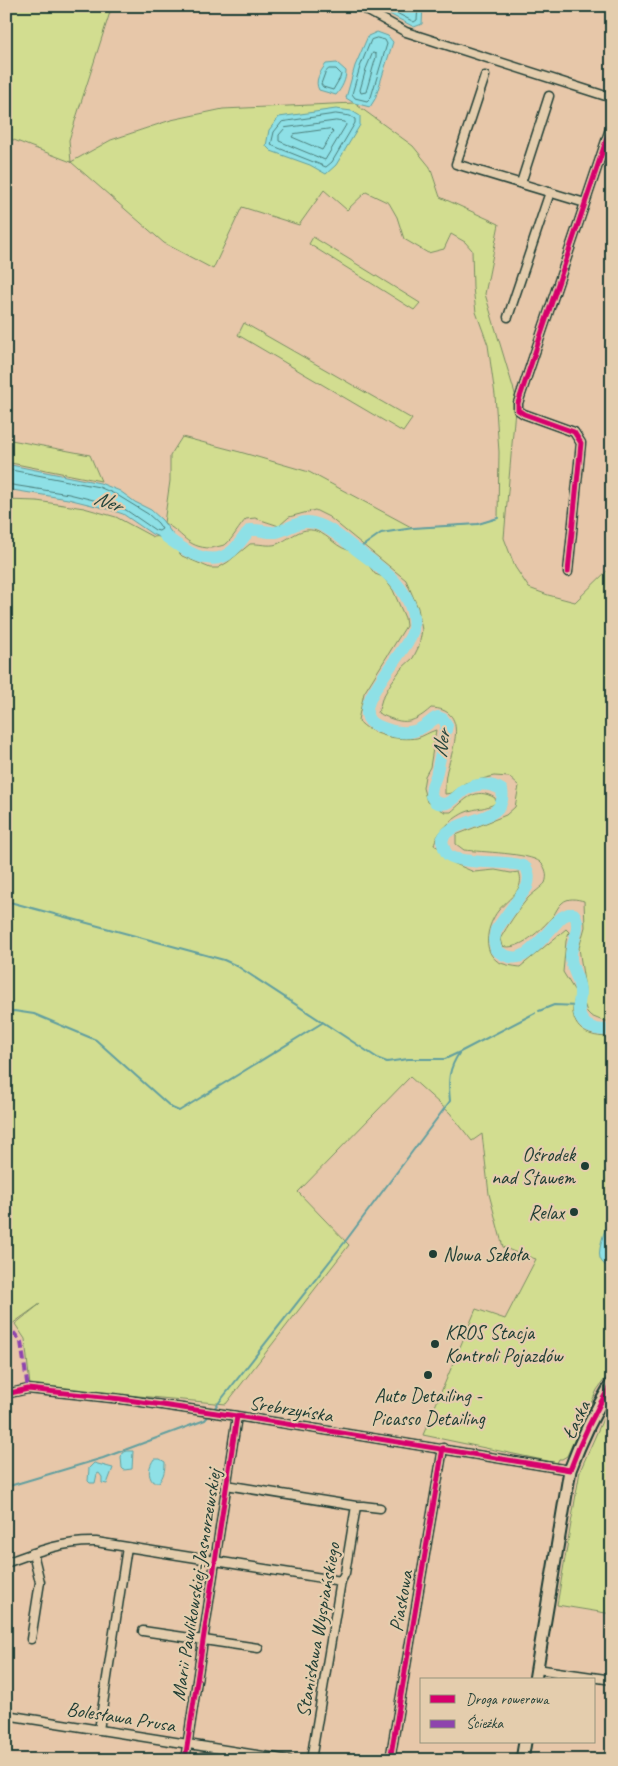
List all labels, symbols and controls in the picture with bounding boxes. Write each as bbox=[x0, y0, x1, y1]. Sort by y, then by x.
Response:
water label: Ner bbox=[91, 484, 129, 520]
water label: Ner bbox=[426, 724, 457, 760]
place label: Ośrodek nad Stawem bbox=[491, 1142, 577, 1190]
marker: Ośrodek nad Stawem bbox=[579, 1160, 591, 1172]
place label: Relax bbox=[529, 1200, 566, 1225]
marker: Relax bbox=[568, 1206, 580, 1218]
place label: Nowa Szkoła bbox=[443, 1242, 530, 1267]
marker: Nowa Szkoła bbox=[427, 1248, 439, 1260]
place label: KROS Stacja Kontroli Pojazdów bbox=[445, 1320, 564, 1368]
marker: KROS Stacja Kontroli Pojazdów bbox=[429, 1338, 441, 1350]
marker: Auto Detailing - Picasso Detailing bbox=[422, 1369, 434, 1381]
place label: Auto Detailing - Picasso Detailing bbox=[371, 1383, 486, 1431]
street label: Srebrzyńska bbox=[248, 1390, 336, 1428]
street label: Łaska bbox=[556, 1395, 597, 1443]
street label: Marii Pawlikowskiej-Jasnorzewskiej bbox=[165, 1465, 227, 1702]
street label: Stanisława Wyspiańskiego bbox=[290, 1540, 346, 1719]
street label: Piaskowa bbox=[383, 1567, 419, 1633]
legend bbox=[420, 1678, 596, 1744]
text: Droga rowerowa bbox=[466, 1690, 550, 1709]
street label: Bolesława Prusa bbox=[65, 1696, 178, 1738]
text: Ścieżka bbox=[466, 1714, 504, 1733]

